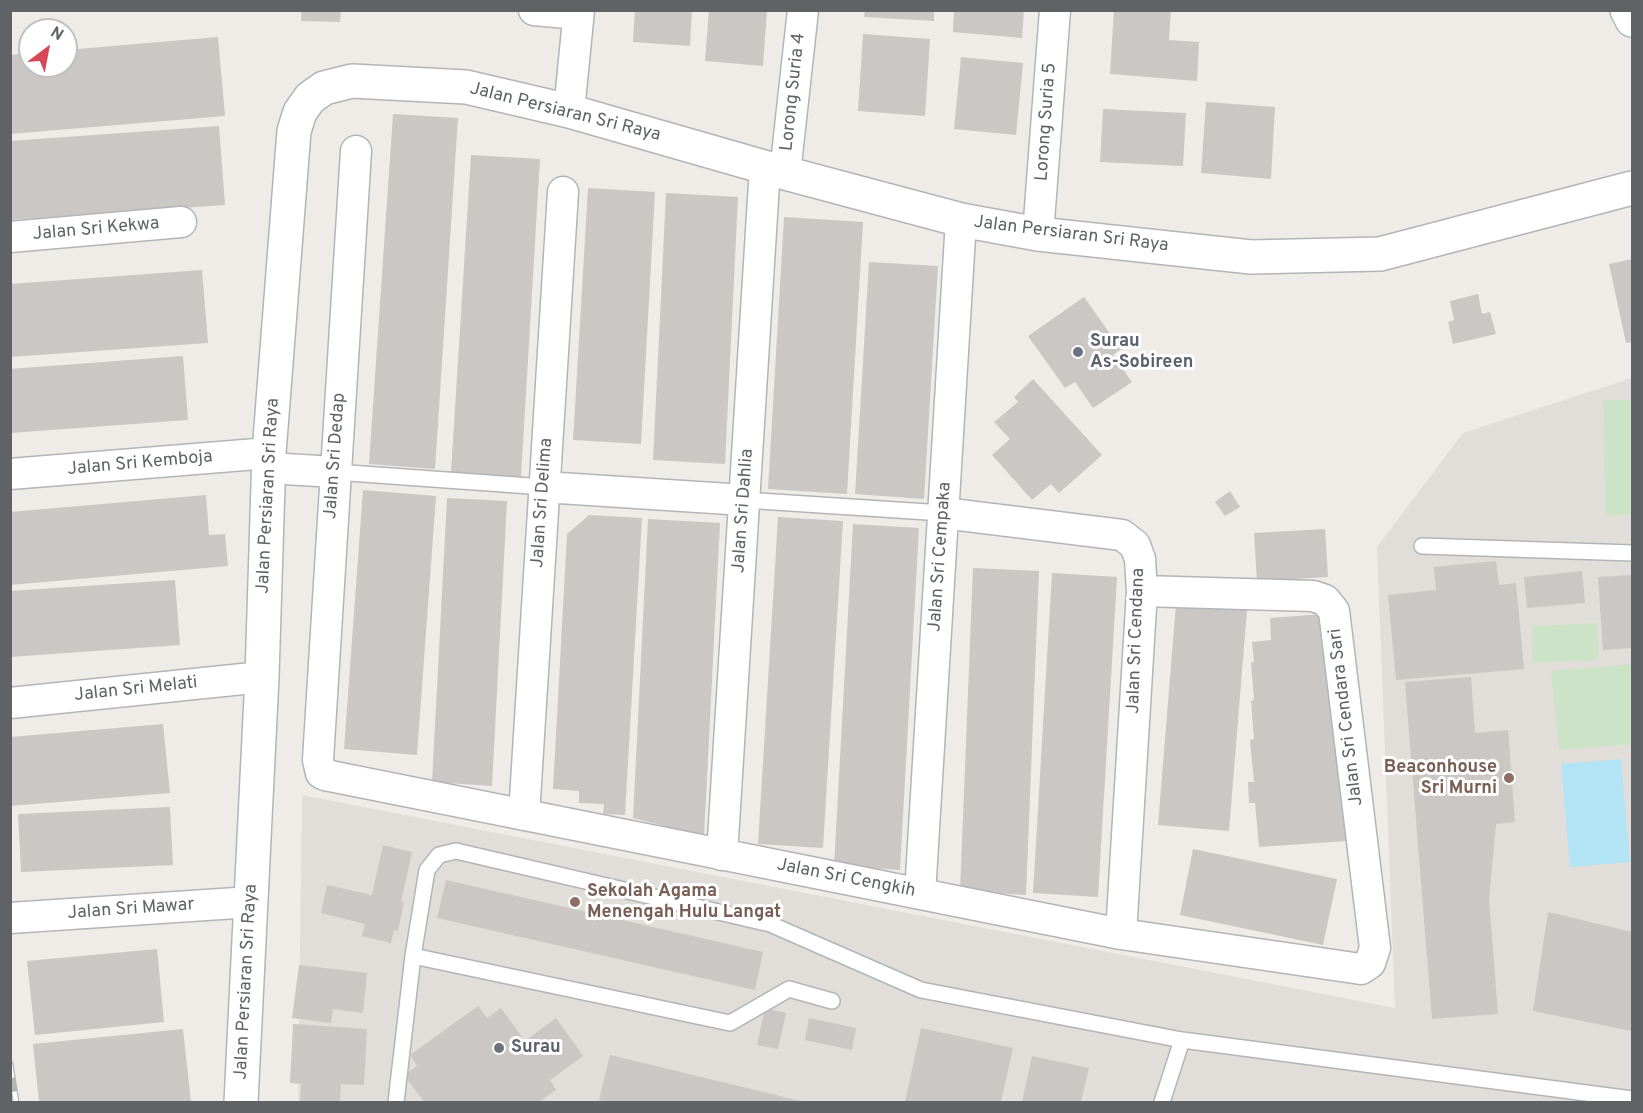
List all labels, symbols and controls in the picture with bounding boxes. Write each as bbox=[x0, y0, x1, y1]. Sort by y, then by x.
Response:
north arrow bbox=[18, 18, 78, 78]
text: N bbox=[46, 23, 67, 46]
street label: Lorong Suria 4 bbox=[777, 32, 811, 152]
street label: Lorong Suria 5 bbox=[1032, 62, 1062, 182]
street label: Jalan Persiaran Sri Raya bbox=[467, 79, 663, 147]
street label: Jalan Persiaran Sri Raya bbox=[972, 212, 1170, 258]
street label: Jalan Sri Kekwa bbox=[32, 214, 160, 246]
place label: Surau As-Sobireen bbox=[1090, 331, 1193, 374]
marker: Surau As-Sobireen bbox=[1071, 345, 1085, 359]
street label: Jalan Sri Dedap bbox=[321, 392, 351, 520]
street label: Jalan Persiaran Sri Raya bbox=[253, 398, 285, 594]
street label: Jalan Sri Delima bbox=[528, 437, 558, 569]
street label: Jalan Sri Kemboja bbox=[67, 447, 213, 481]
street label: Jalan Sri Dahlia bbox=[729, 448, 759, 574]
street label: Jalan Sri Cempaka bbox=[925, 481, 957, 633]
street label: Jalan Sri Cendana bbox=[1124, 568, 1150, 714]
street label: Jalan Sri Cendara Sari bbox=[1325, 627, 1369, 807]
street label: Jalan Sri Melati bbox=[73, 673, 199, 707]
place label: Beaconhouse Sri Murni bbox=[1384, 757, 1497, 800]
marker: Beaconhouse Sri Murni bbox=[1502, 771, 1516, 785]
street label: Jalan Sri Cengkih bbox=[775, 855, 917, 903]
place label: Sekolah Agama Menengah Hulu Langat bbox=[587, 881, 781, 924]
street label: Jalan Persiaran Sri Raya bbox=[231, 884, 263, 1080]
street label: Jalan Sri Mawar bbox=[67, 895, 195, 925]
marker: Sekolah Agama Menengah Hulu Langat bbox=[568, 895, 582, 909]
place label: Surau bbox=[511, 1037, 561, 1059]
marker: Surau bbox=[492, 1041, 506, 1055]

